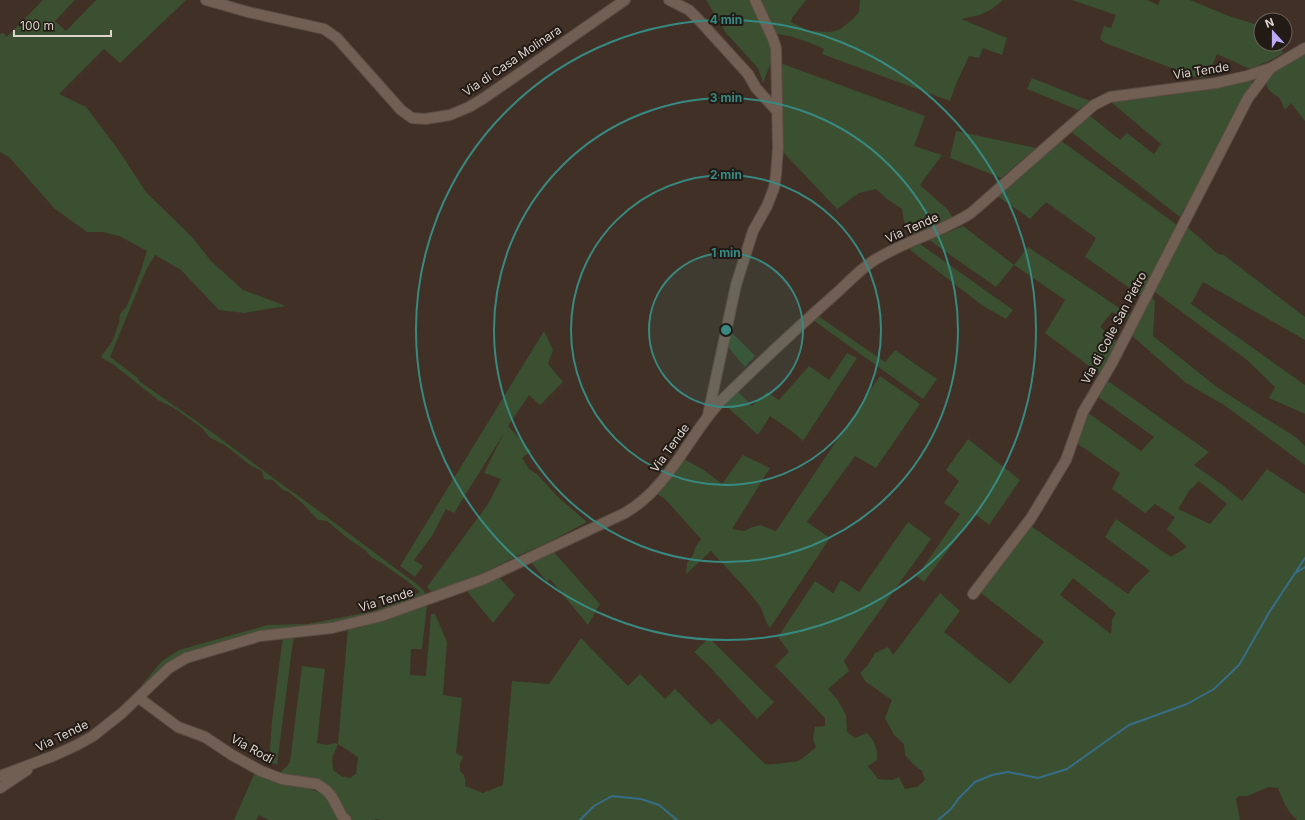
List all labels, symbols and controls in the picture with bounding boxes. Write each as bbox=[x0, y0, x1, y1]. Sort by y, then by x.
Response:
scale bar bbox=[14, 12, 111, 38]
text: 4 min bbox=[710, 12, 742, 27]
north arrow bbox=[1253, 12, 1293, 52]
text: N bbox=[1263, 15, 1276, 31]
text: 100 m bbox=[20, 18, 54, 33]
street label: Via di Casa Molinara bbox=[460, 22, 564, 99]
street label: Via Tende bbox=[1172, 59, 1230, 82]
text: 3 min bbox=[710, 90, 742, 105]
text: 2 min bbox=[710, 167, 742, 182]
street label: Via Tende bbox=[883, 209, 941, 246]
text: 1 min bbox=[711, 245, 741, 260]
street label: Via di Colle San Pietro bbox=[1078, 269, 1150, 386]
centre of rings bbox=[719, 323, 733, 337]
street label: Via Tende bbox=[647, 420, 692, 475]
street label: Via Tende bbox=[357, 584, 415, 615]
street label: Via Tende bbox=[33, 716, 90, 755]
street label: Via Rodi bbox=[228, 731, 276, 766]

